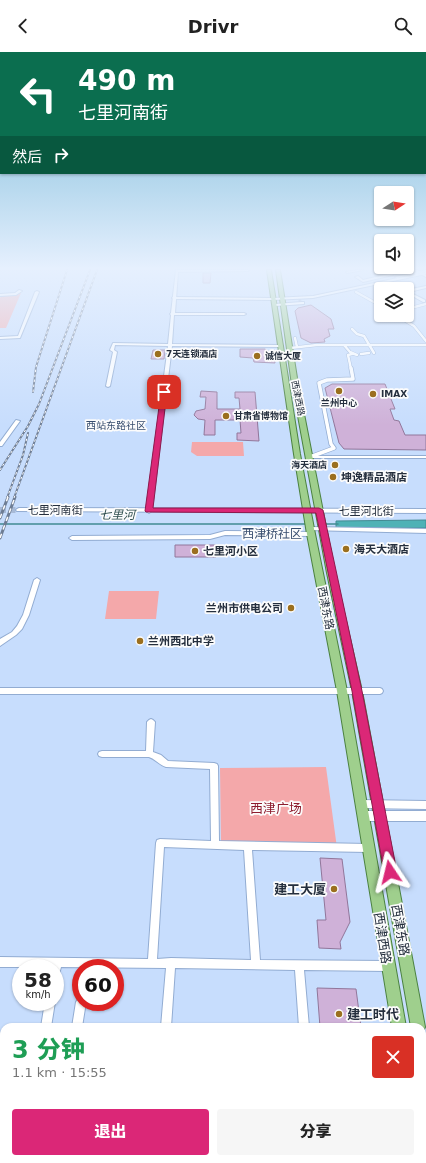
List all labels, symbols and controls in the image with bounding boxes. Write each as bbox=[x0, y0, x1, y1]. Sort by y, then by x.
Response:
icon: back bbox=[12, 15, 34, 37]
icon: search bbox=[392, 15, 414, 37]
text: Drivr bbox=[188, 16, 238, 37]
text: 490 m bbox=[78, 64, 175, 97]
icon: left bbox=[12, 68, 64, 120]
text: 七里河南街 bbox=[78, 102, 168, 123]
icon: right bbox=[50, 144, 72, 166]
text: 然后 bbox=[12, 148, 42, 166]
north arrow bbox=[374, 186, 414, 226]
map controls bbox=[374, 186, 414, 322]
button: sound bbox=[374, 234, 414, 274]
button: layers bbox=[374, 282, 414, 322]
marker: 7天连锁酒店 bbox=[153, 349, 163, 359]
place label: 7天连锁酒店 bbox=[166, 349, 217, 359]
place label: 诚信大厦 bbox=[265, 350, 301, 361]
marker: 诚信大厦 bbox=[252, 351, 262, 361]
pin bbox=[147, 375, 181, 409]
street label: 西津西路 bbox=[290, 379, 306, 417]
icon: arrive bbox=[153, 381, 175, 403]
marker: 兰州中心 bbox=[334, 386, 344, 396]
marker: IMAX bbox=[368, 389, 378, 399]
place label: IMAX bbox=[381, 389, 407, 399]
place label: 兰州中心 bbox=[321, 397, 357, 408]
place label: 甘肃省博物馆 bbox=[234, 410, 288, 421]
marker: 甘肃省博物馆 bbox=[221, 411, 231, 421]
district label: 西站东路社区 bbox=[86, 420, 146, 431]
place label: 海天酒店 bbox=[291, 460, 327, 470]
marker: 海天酒店 bbox=[330, 460, 340, 470]
place label: 坤逸精品酒店 bbox=[341, 471, 407, 484]
marker: 坤逸精品酒店 bbox=[328, 472, 338, 482]
street label: 七里河南街 bbox=[28, 504, 83, 517]
street label: 七里河北街 bbox=[339, 505, 394, 518]
water label: 七里河 bbox=[99, 508, 137, 522]
district label: 西津桥社区 bbox=[242, 527, 302, 541]
place label: 海天大酒店 bbox=[354, 543, 409, 556]
marker: 海天大酒店 bbox=[341, 544, 351, 554]
place label: 七里河小区 bbox=[203, 545, 258, 558]
marker: 七里河小区 bbox=[190, 546, 200, 556]
street label: 西津东路 bbox=[315, 585, 336, 631]
place label: 兰州市供电公司 bbox=[206, 602, 283, 615]
marker: 兰州市供电公司 bbox=[286, 603, 296, 613]
place label: 兰州西北中学 bbox=[148, 635, 214, 648]
marker: 兰州西北中学 bbox=[135, 636, 145, 646]
park label: 西津广场 bbox=[250, 801, 302, 816]
position arrow bbox=[369, 851, 411, 893]
place label: 建工大厦 bbox=[274, 882, 326, 897]
marker: 建工大厦 bbox=[329, 884, 339, 894]
street label: 西津东路 bbox=[389, 903, 412, 957]
street label: 西津西路 bbox=[371, 911, 394, 965]
speed limit sign: 60 bbox=[72, 959, 124, 1011]
text: 58 bbox=[24, 968, 52, 992]
text: km/h bbox=[25, 989, 51, 1000]
place label: 建工时代 bbox=[347, 1007, 399, 1022]
marker: 建工时代 bbox=[334, 1009, 344, 1019]
text: 3 分钟 bbox=[12, 1036, 85, 1064]
button: close bbox=[372, 1036, 414, 1078]
text: 1.1 km · 15:55 bbox=[12, 1065, 107, 1080]
button: 退出 bbox=[12, 1109, 209, 1155]
button: 分享 bbox=[217, 1109, 414, 1155]

